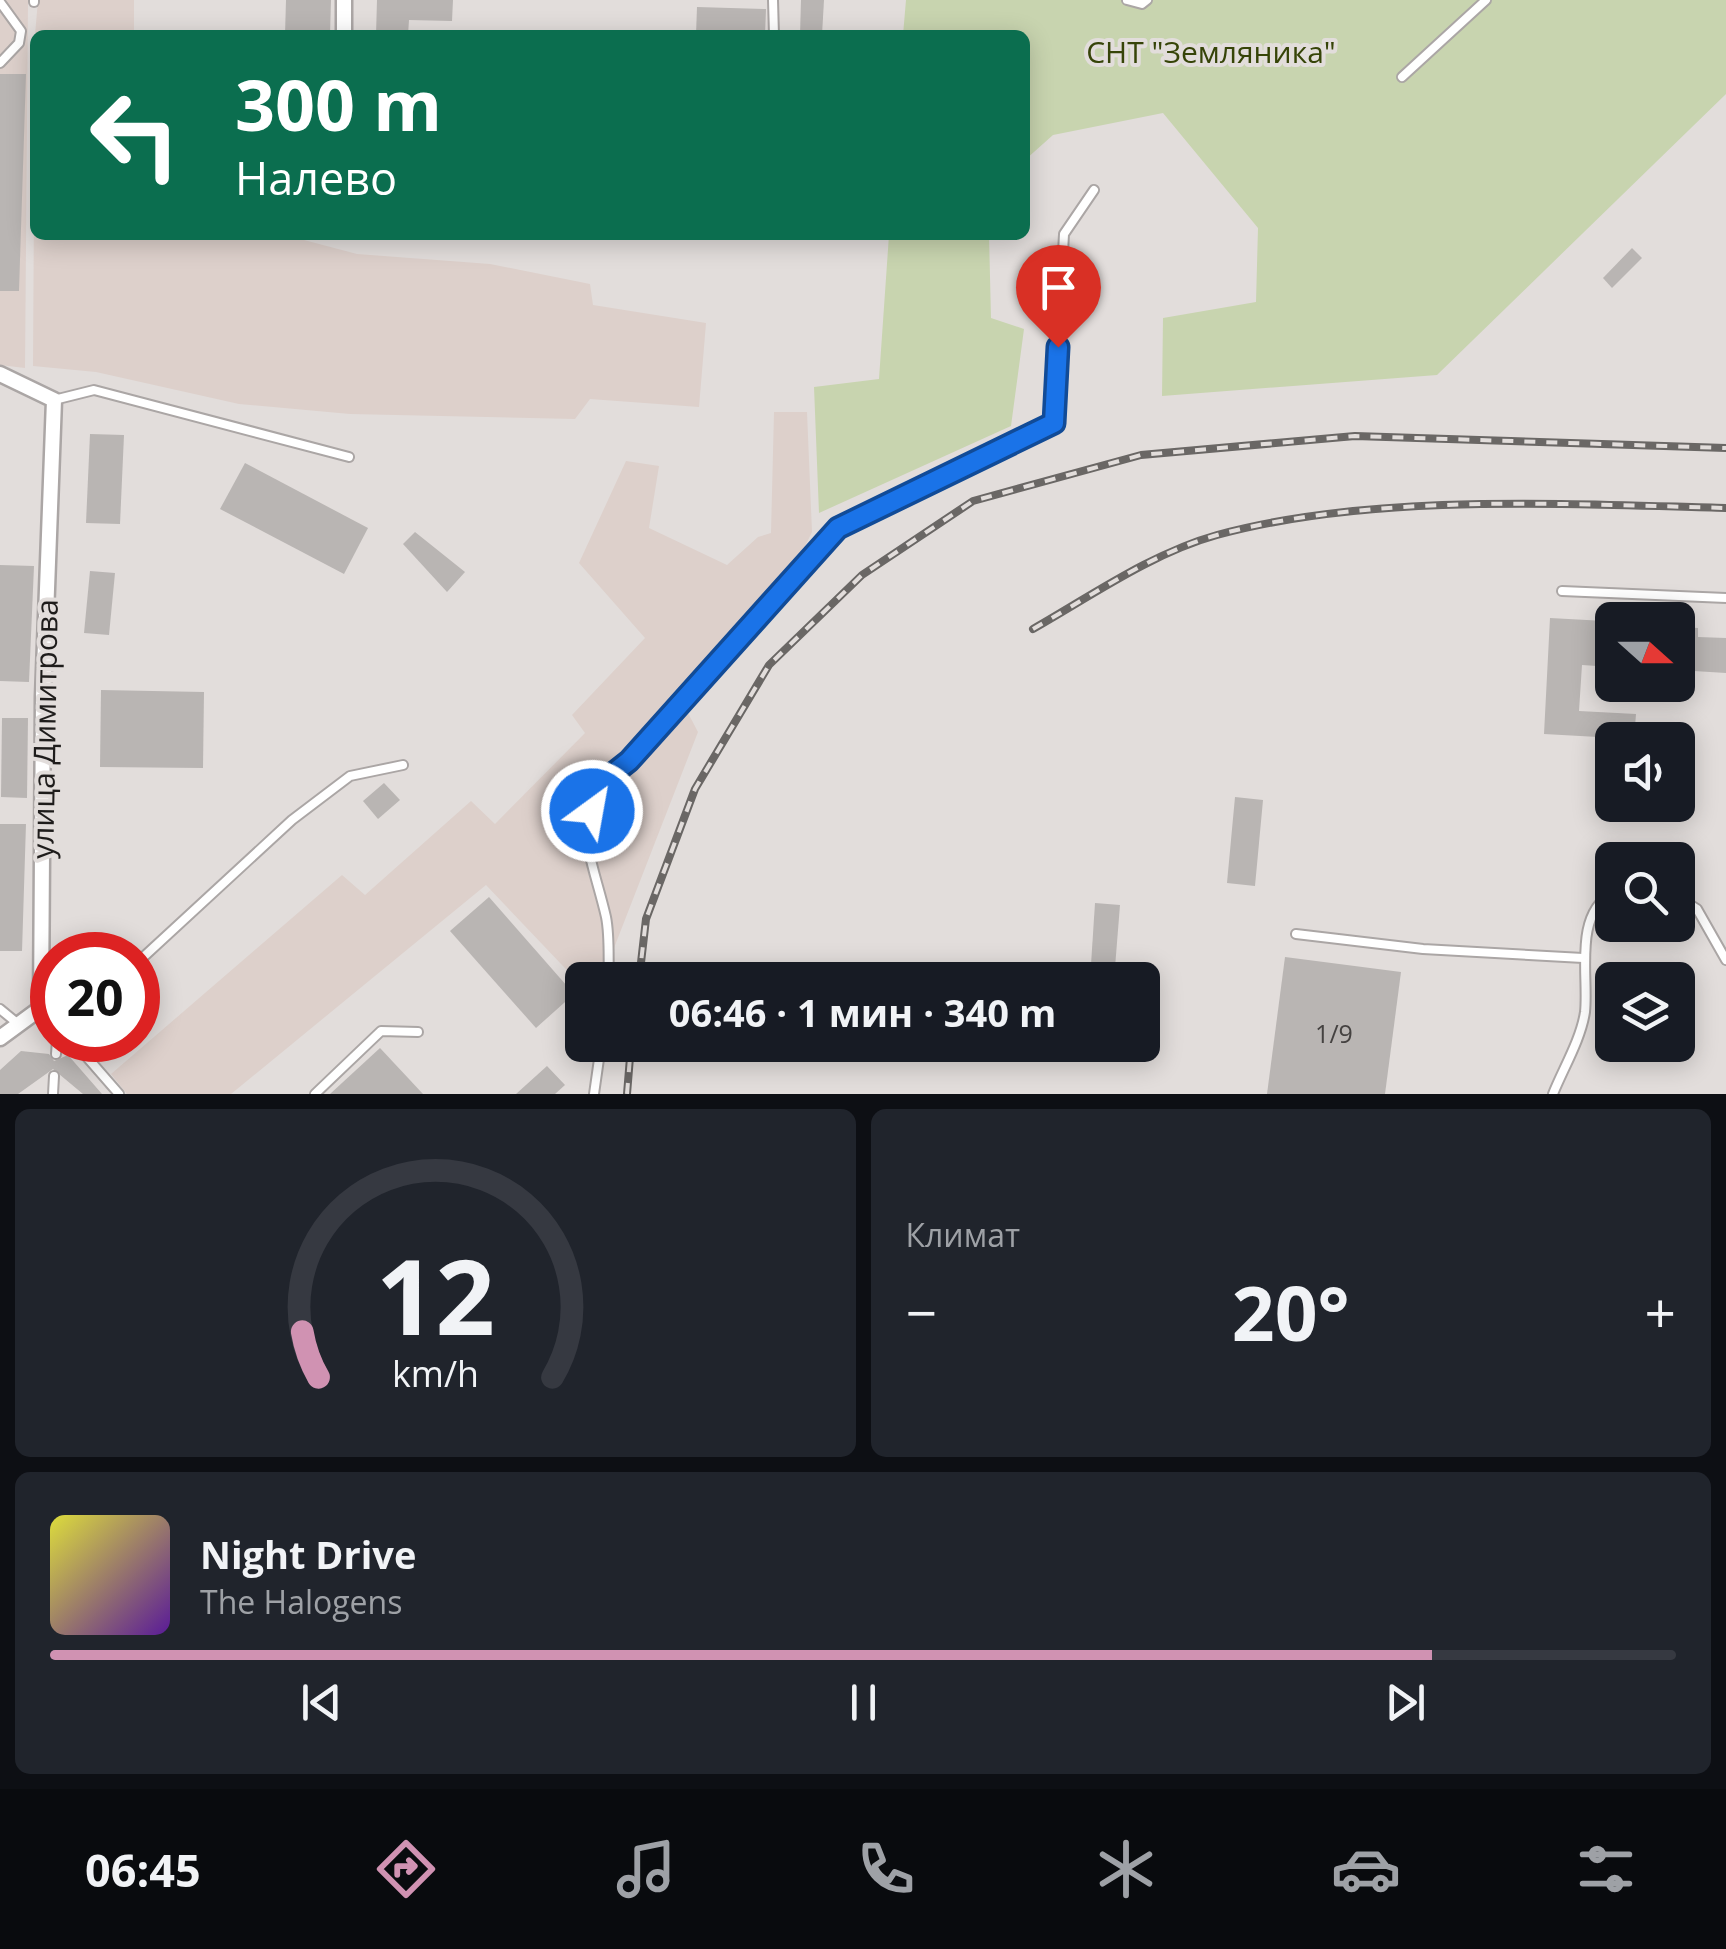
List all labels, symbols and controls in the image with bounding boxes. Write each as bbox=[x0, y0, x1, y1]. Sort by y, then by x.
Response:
park label: СНТ "Земляника" bbox=[1086, 31, 1336, 72]
text: 300 m bbox=[235, 56, 442, 152]
icon: left bbox=[70, 70, 200, 200]
text: Налево bbox=[235, 147, 397, 208]
pin bbox=[1016, 245, 1101, 348]
icon: arrive bbox=[1031, 260, 1086, 315]
street label: улица Димитрова bbox=[21, 599, 67, 859]
north arrow bbox=[1595, 602, 1695, 702]
map controls bbox=[1595, 602, 1695, 1062]
button: sound bbox=[1595, 722, 1695, 822]
position arrow bbox=[540, 759, 644, 863]
button: search bbox=[1595, 842, 1695, 942]
speed limit sign: 20 bbox=[30, 932, 160, 1062]
button: layers bbox=[1595, 962, 1695, 1062]
text: 06:46 · 1 мин · 340 m bbox=[669, 986, 1056, 1038]
house number: 1/9 bbox=[1315, 1016, 1353, 1050]
text: Климат bbox=[906, 1213, 1020, 1256]
text: 12 bbox=[376, 1224, 495, 1365]
text: 20° bbox=[1232, 1261, 1350, 1363]
text: − bbox=[906, 1274, 937, 1349]
text: + bbox=[1645, 1274, 1676, 1349]
text: km/h bbox=[392, 1349, 479, 1397]
text: Night Drive bbox=[200, 1528, 416, 1580]
text: The Halogens bbox=[200, 1580, 402, 1623]
icon: previous bbox=[294, 1675, 349, 1730]
icon: pause bbox=[836, 1675, 891, 1730]
icon: next bbox=[1378, 1675, 1433, 1730]
icon: directions bbox=[371, 1834, 441, 1904]
icon: music bbox=[611, 1834, 681, 1904]
icon: phone bbox=[851, 1834, 921, 1904]
icon: climate bbox=[1091, 1834, 1161, 1904]
icon: car bbox=[1331, 1834, 1401, 1904]
icon: filters bbox=[1571, 1834, 1641, 1904]
text: 06:45 bbox=[85, 1839, 201, 1900]

